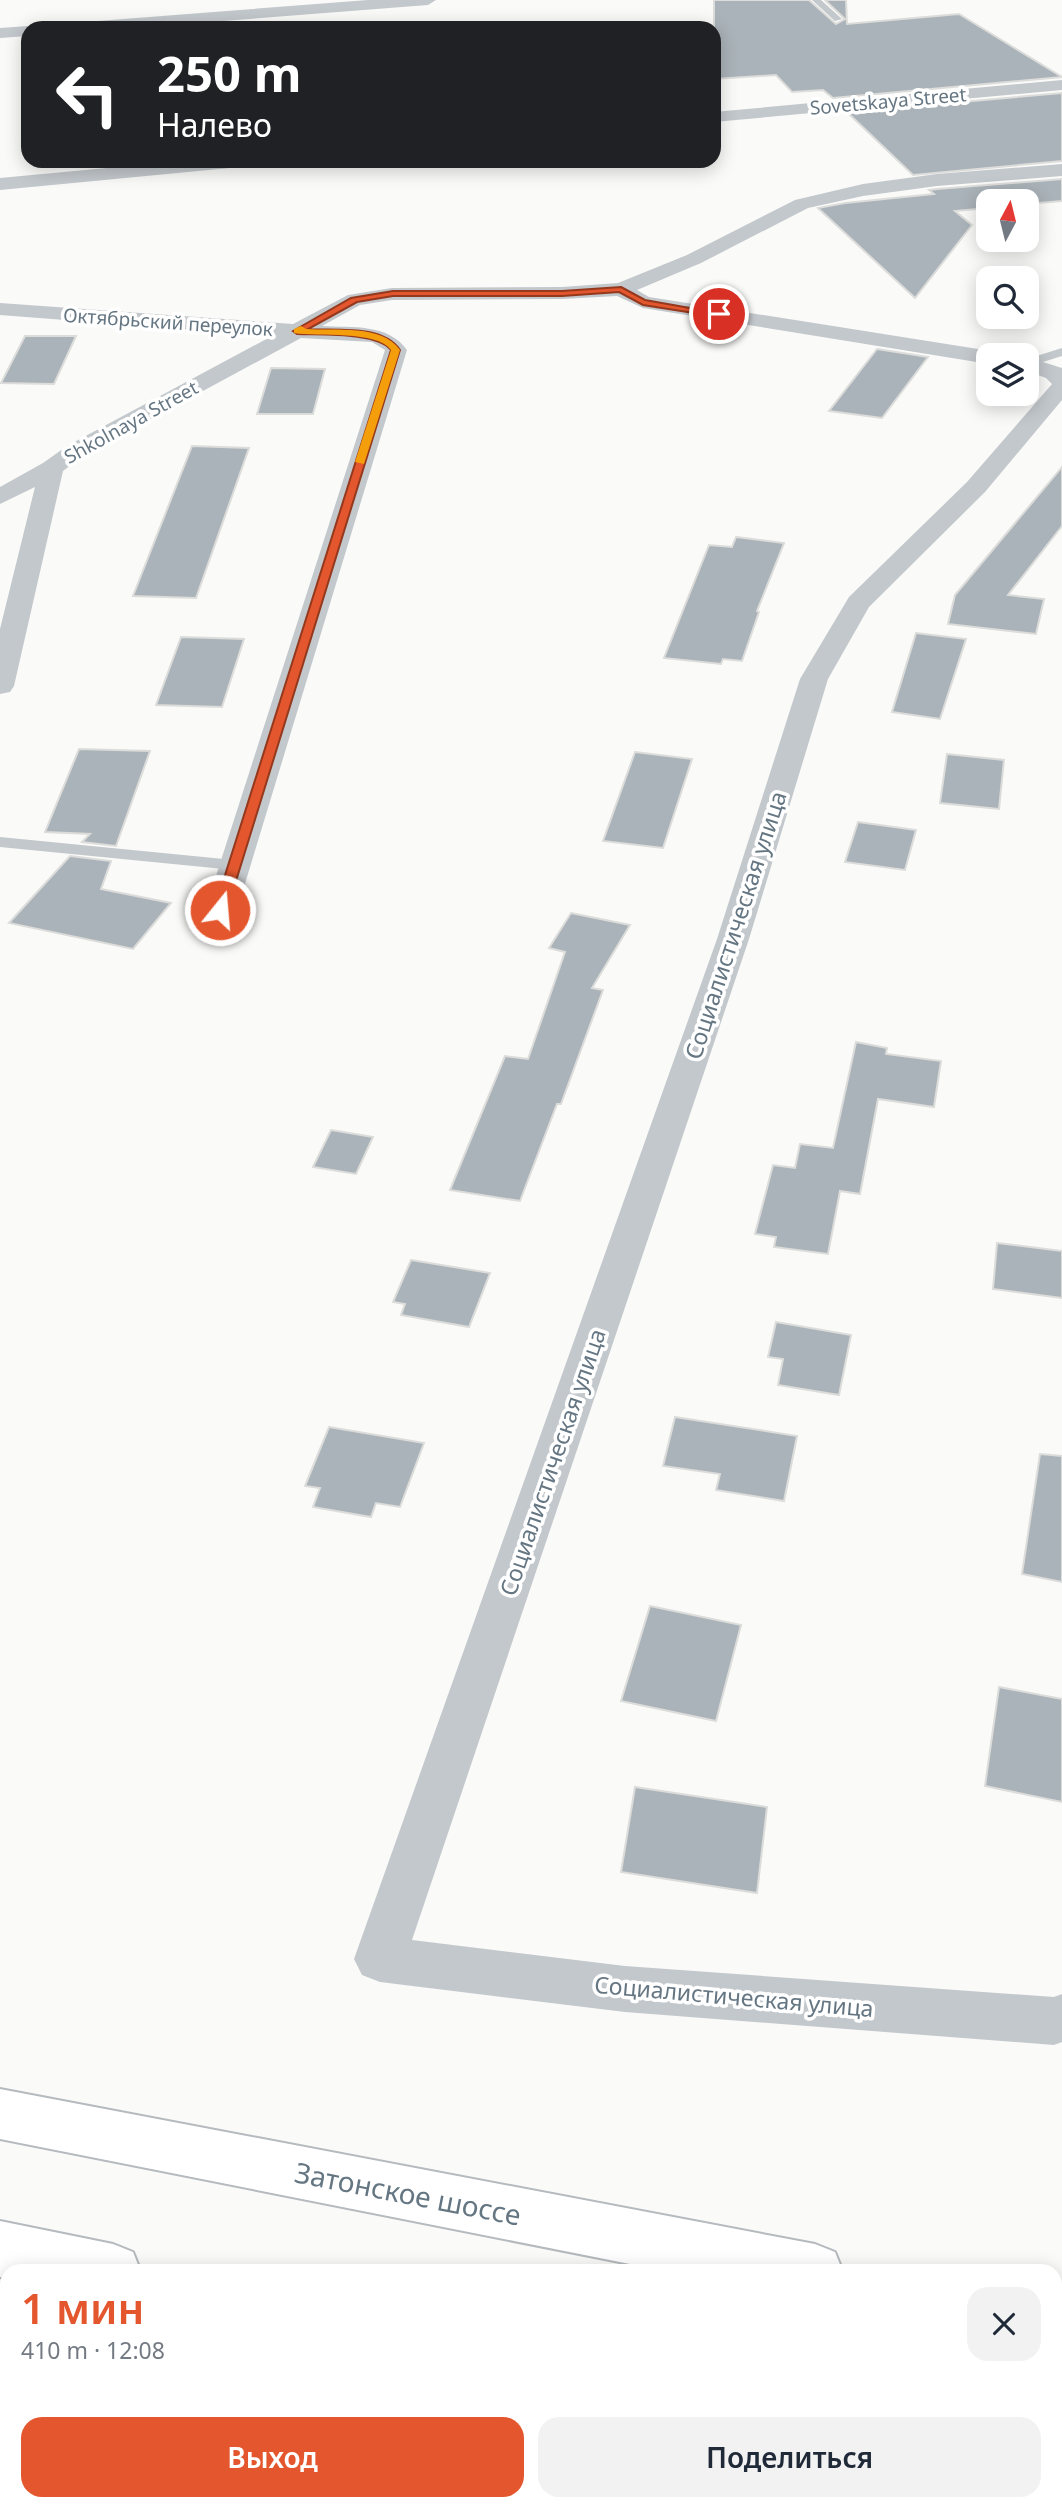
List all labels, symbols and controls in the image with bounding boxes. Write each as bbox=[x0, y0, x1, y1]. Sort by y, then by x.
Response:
text: 250 m bbox=[157, 40, 302, 106]
icon: left bbox=[42, 49, 133, 140]
street label: Sovetskaya Street bbox=[809, 81, 967, 121]
text: Налево bbox=[157, 103, 272, 146]
north arrow bbox=[976, 189, 1040, 252]
map controls bbox=[976, 189, 1039, 406]
button: search bbox=[976, 266, 1039, 329]
pin bbox=[689, 284, 749, 344]
icon: arrive bbox=[700, 295, 738, 333]
street label: Октябрьский переулок bbox=[62, 302, 274, 342]
button: layers bbox=[976, 343, 1039, 406]
street label: Shkolnaya Street bbox=[59, 374, 203, 470]
street label: Социалистическая улица bbox=[676, 787, 794, 1063]
position arrow bbox=[183, 873, 257, 947]
street label: Социалистическая улица bbox=[491, 1324, 613, 1600]
street label: Социалистическая улица bbox=[593, 1968, 875, 2024]
street label: Затонское шоссе bbox=[292, 2152, 524, 2234]
text: 1 мин bbox=[21, 2279, 144, 2336]
button: close bbox=[967, 2287, 1041, 2361]
text: 410 m · 12:08 bbox=[21, 2334, 165, 2366]
button: Выход bbox=[21, 2417, 524, 2497]
button: Поделиться bbox=[538, 2417, 1041, 2497]

